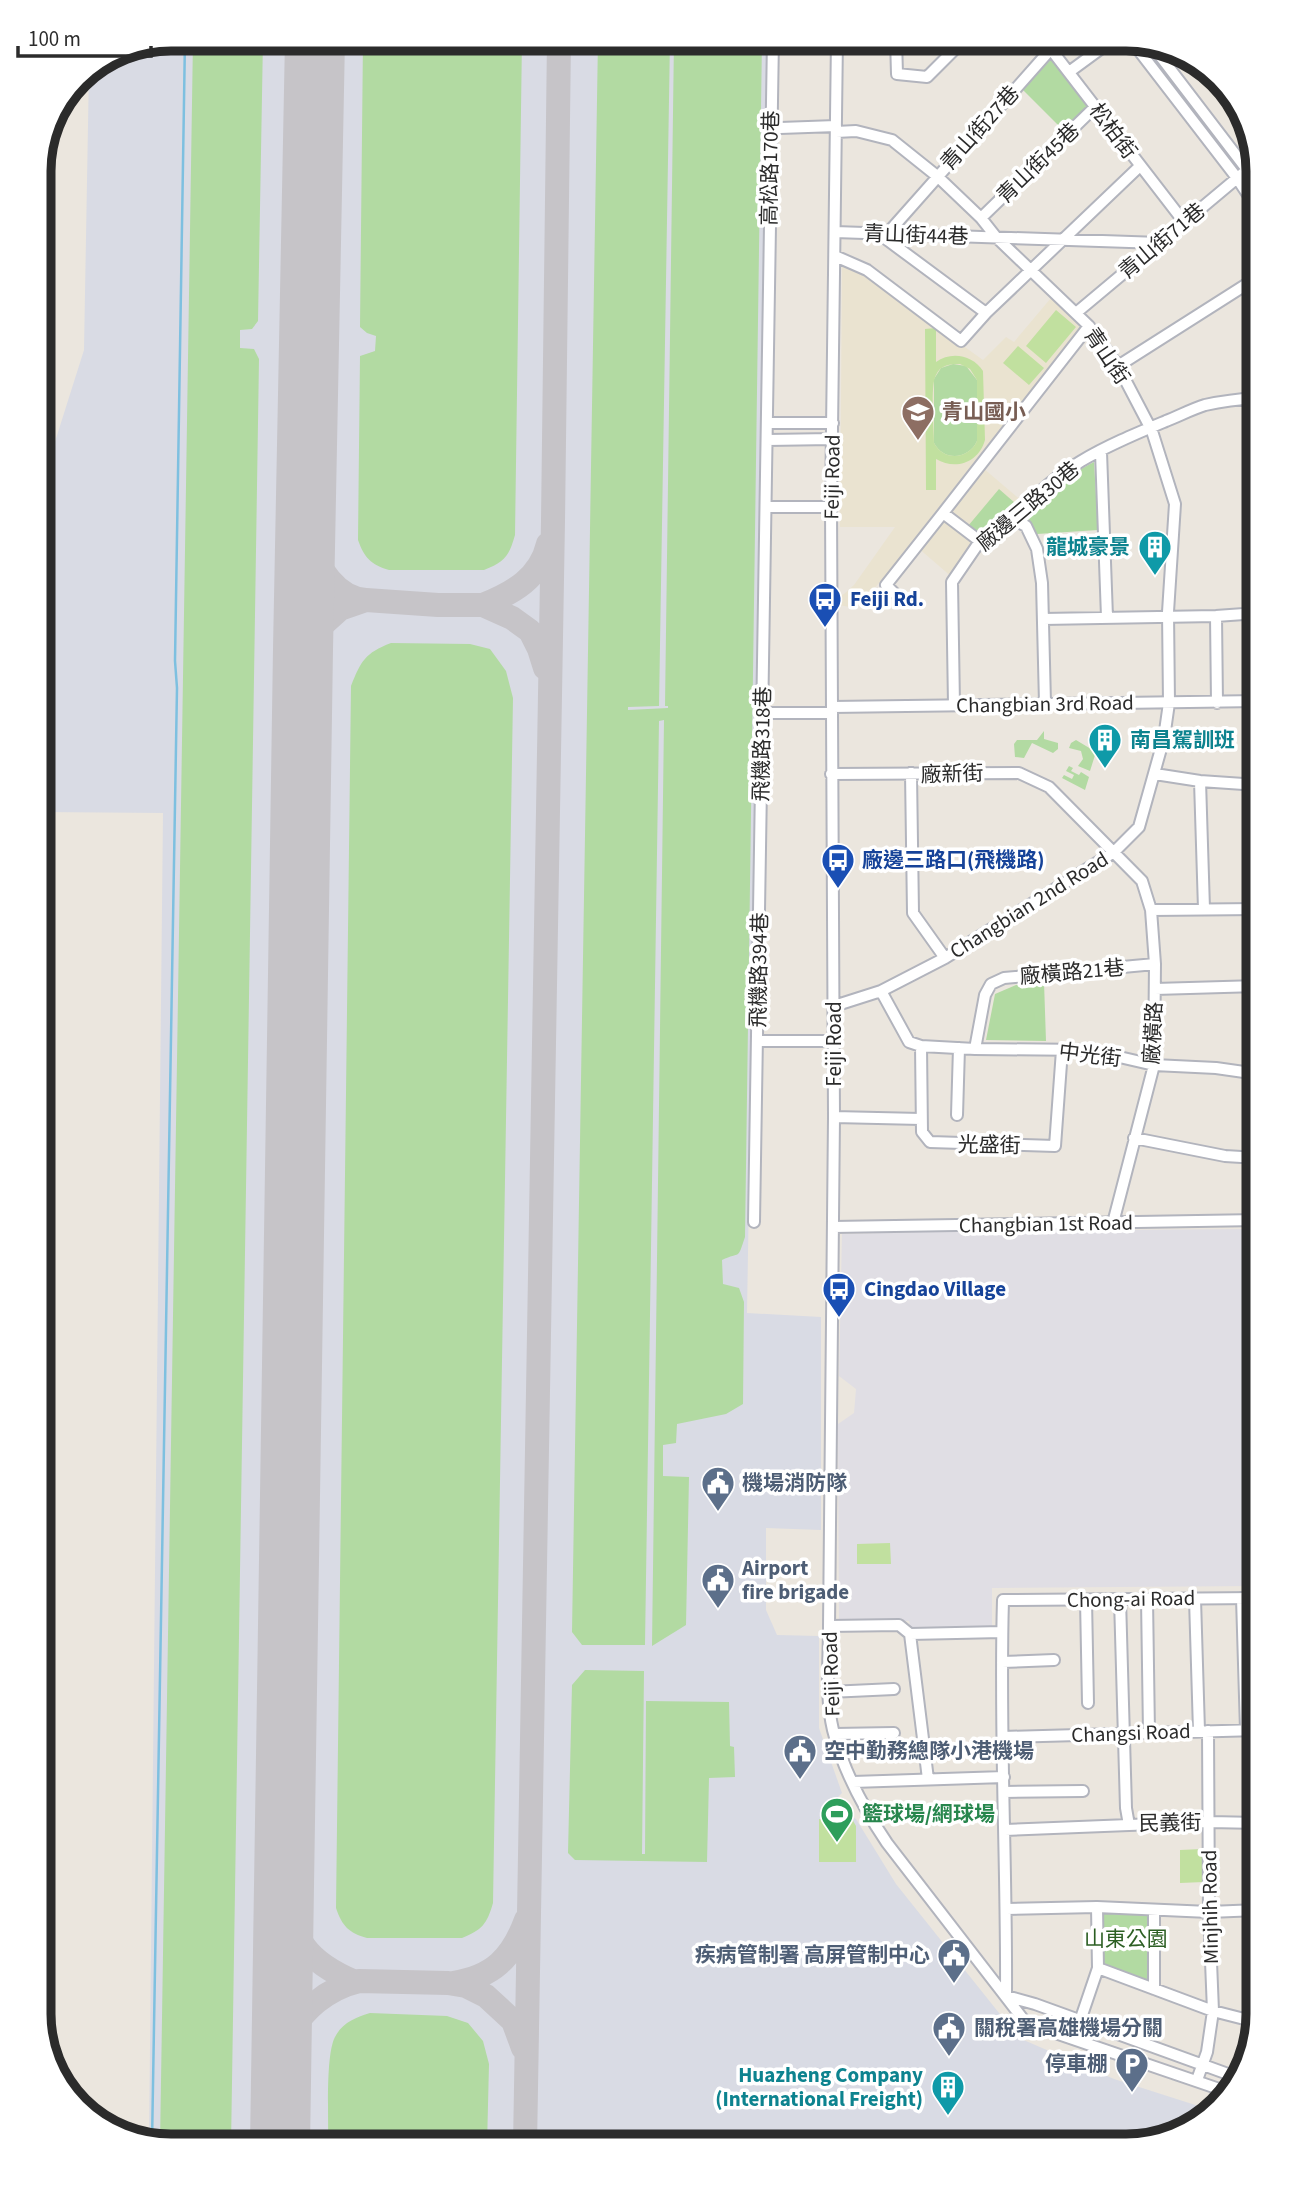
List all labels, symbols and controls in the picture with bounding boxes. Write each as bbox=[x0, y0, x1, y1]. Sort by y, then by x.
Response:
scale bar bbox=[18, 14, 150, 58]
text: 100 m bbox=[28, 24, 81, 54]
street label: 青山街27巷 bbox=[934, 79, 1026, 177]
street label: 松柏街 bbox=[1082, 97, 1144, 165]
street label: 高松路170巷 bbox=[754, 110, 786, 226]
street label: 青山街45巷 bbox=[990, 116, 1086, 210]
street label: 青山街71巷 bbox=[1112, 196, 1212, 286]
street label: 青山街44巷 bbox=[863, 218, 969, 252]
street label: 青山街 bbox=[1077, 321, 1137, 391]
school or university icon: 青山國小 bbox=[899, 393, 937, 442]
place label: 青山國小 bbox=[942, 397, 1026, 427]
street label: Feiji Road bbox=[816, 434, 848, 520]
street label: 廠邊三路30巷 bbox=[970, 454, 1086, 558]
building icon: 龍城豪景 bbox=[1136, 528, 1174, 577]
place label: 龍城豪景 bbox=[1046, 532, 1130, 562]
bus stop icon: Feiji Rd. bbox=[806, 580, 844, 629]
place label: Feiji Rd. bbox=[850, 584, 924, 614]
street label: 飛機路318巷 bbox=[746, 686, 778, 802]
street label: Changbian 3rd Road bbox=[956, 687, 1134, 721]
building icon: 南昌駕訓班 bbox=[1086, 721, 1124, 770]
place label: 南昌駕訓班 bbox=[1130, 725, 1235, 755]
street label: 廠新街 bbox=[920, 758, 984, 790]
bus stop icon: 廠邊三路口(飛機路) bbox=[819, 841, 857, 890]
street label: Changbian 2nd Road bbox=[944, 844, 1114, 966]
place label: 廠邊三路口(飛機路) bbox=[862, 845, 1044, 875]
street label: 飛機路394巷 bbox=[743, 912, 775, 1028]
street label: 廠橫路21巷 bbox=[1018, 952, 1126, 992]
street label: Feiji Road bbox=[819, 1001, 849, 1087]
street label: 廠橫路 bbox=[1136, 1001, 1170, 1065]
street label: 中光街 bbox=[1057, 1036, 1123, 1074]
street label: 光盛街 bbox=[957, 1129, 1021, 1161]
street label: Changbian 1st Road bbox=[959, 1207, 1133, 1241]
bus stop icon: Cingdao Village bbox=[820, 1270, 858, 1319]
place label: Cingdao Village bbox=[864, 1274, 1006, 1304]
public building icon: 機場消防隊 bbox=[699, 1464, 737, 1513]
place label: 機場消防隊 bbox=[742, 1468, 848, 1498]
place label: Airport fire brigade bbox=[741, 1553, 849, 1607]
public building icon: Airport fire brigade bbox=[699, 1561, 737, 1610]
street label: Chong-ai Road bbox=[1067, 1583, 1195, 1615]
street label: Feiji Road bbox=[815, 1631, 847, 1717]
street label: Changsi Road bbox=[1071, 1716, 1191, 1750]
public building icon: 空中勤務總隊小港機場 bbox=[781, 1732, 819, 1781]
place label: 空中勤務總隊小港機場 bbox=[824, 1736, 1034, 1766]
sports icon: 籃球場/網球場 bbox=[818, 1795, 856, 1844]
place label: 籃球場/網球場 bbox=[862, 1799, 995, 1829]
street label: 民義街 bbox=[1138, 1807, 1202, 1839]
street label: Minjhih Road bbox=[1194, 1850, 1226, 1964]
park label: 山東公園 bbox=[1084, 1924, 1168, 1954]
public building icon: 疾病管制署 高屏管制中心 bbox=[935, 1936, 973, 1985]
place label: 疾病管制署 高屏管制中心 bbox=[695, 1940, 930, 1970]
public building icon: 關稅署高雄機場分關 bbox=[930, 2009, 968, 2058]
place label: 關稅署高雄機場分關 bbox=[974, 2013, 1163, 2043]
parking icon: 停車棚 bbox=[1113, 2045, 1151, 2094]
place label: 停車棚 bbox=[1045, 2049, 1108, 2079]
place label: Huazheng Company (International Freight) bbox=[715, 2060, 923, 2114]
building icon: Huazheng Company (International Freight) bbox=[929, 2068, 967, 2117]

